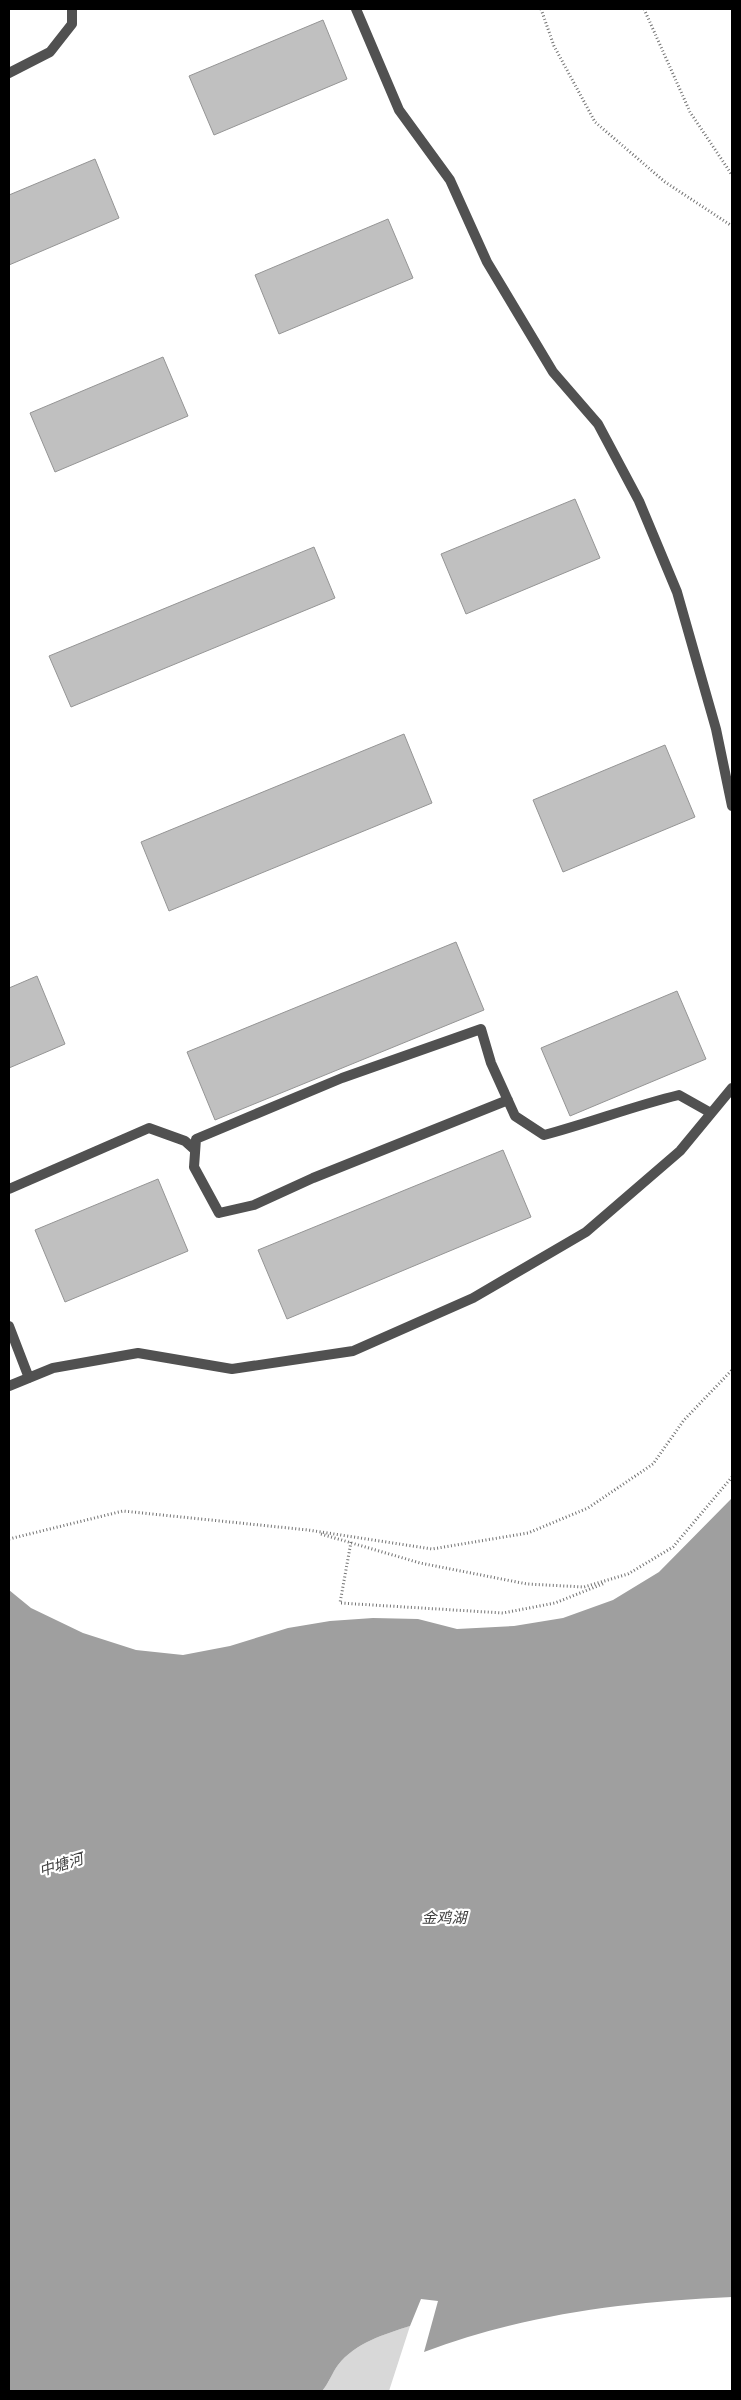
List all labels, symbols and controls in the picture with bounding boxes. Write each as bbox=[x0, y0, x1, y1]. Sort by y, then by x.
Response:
water label: 中塘河 bbox=[37, 1849, 88, 1879]
water label: 金鸡湖 bbox=[421, 1909, 468, 1926]

